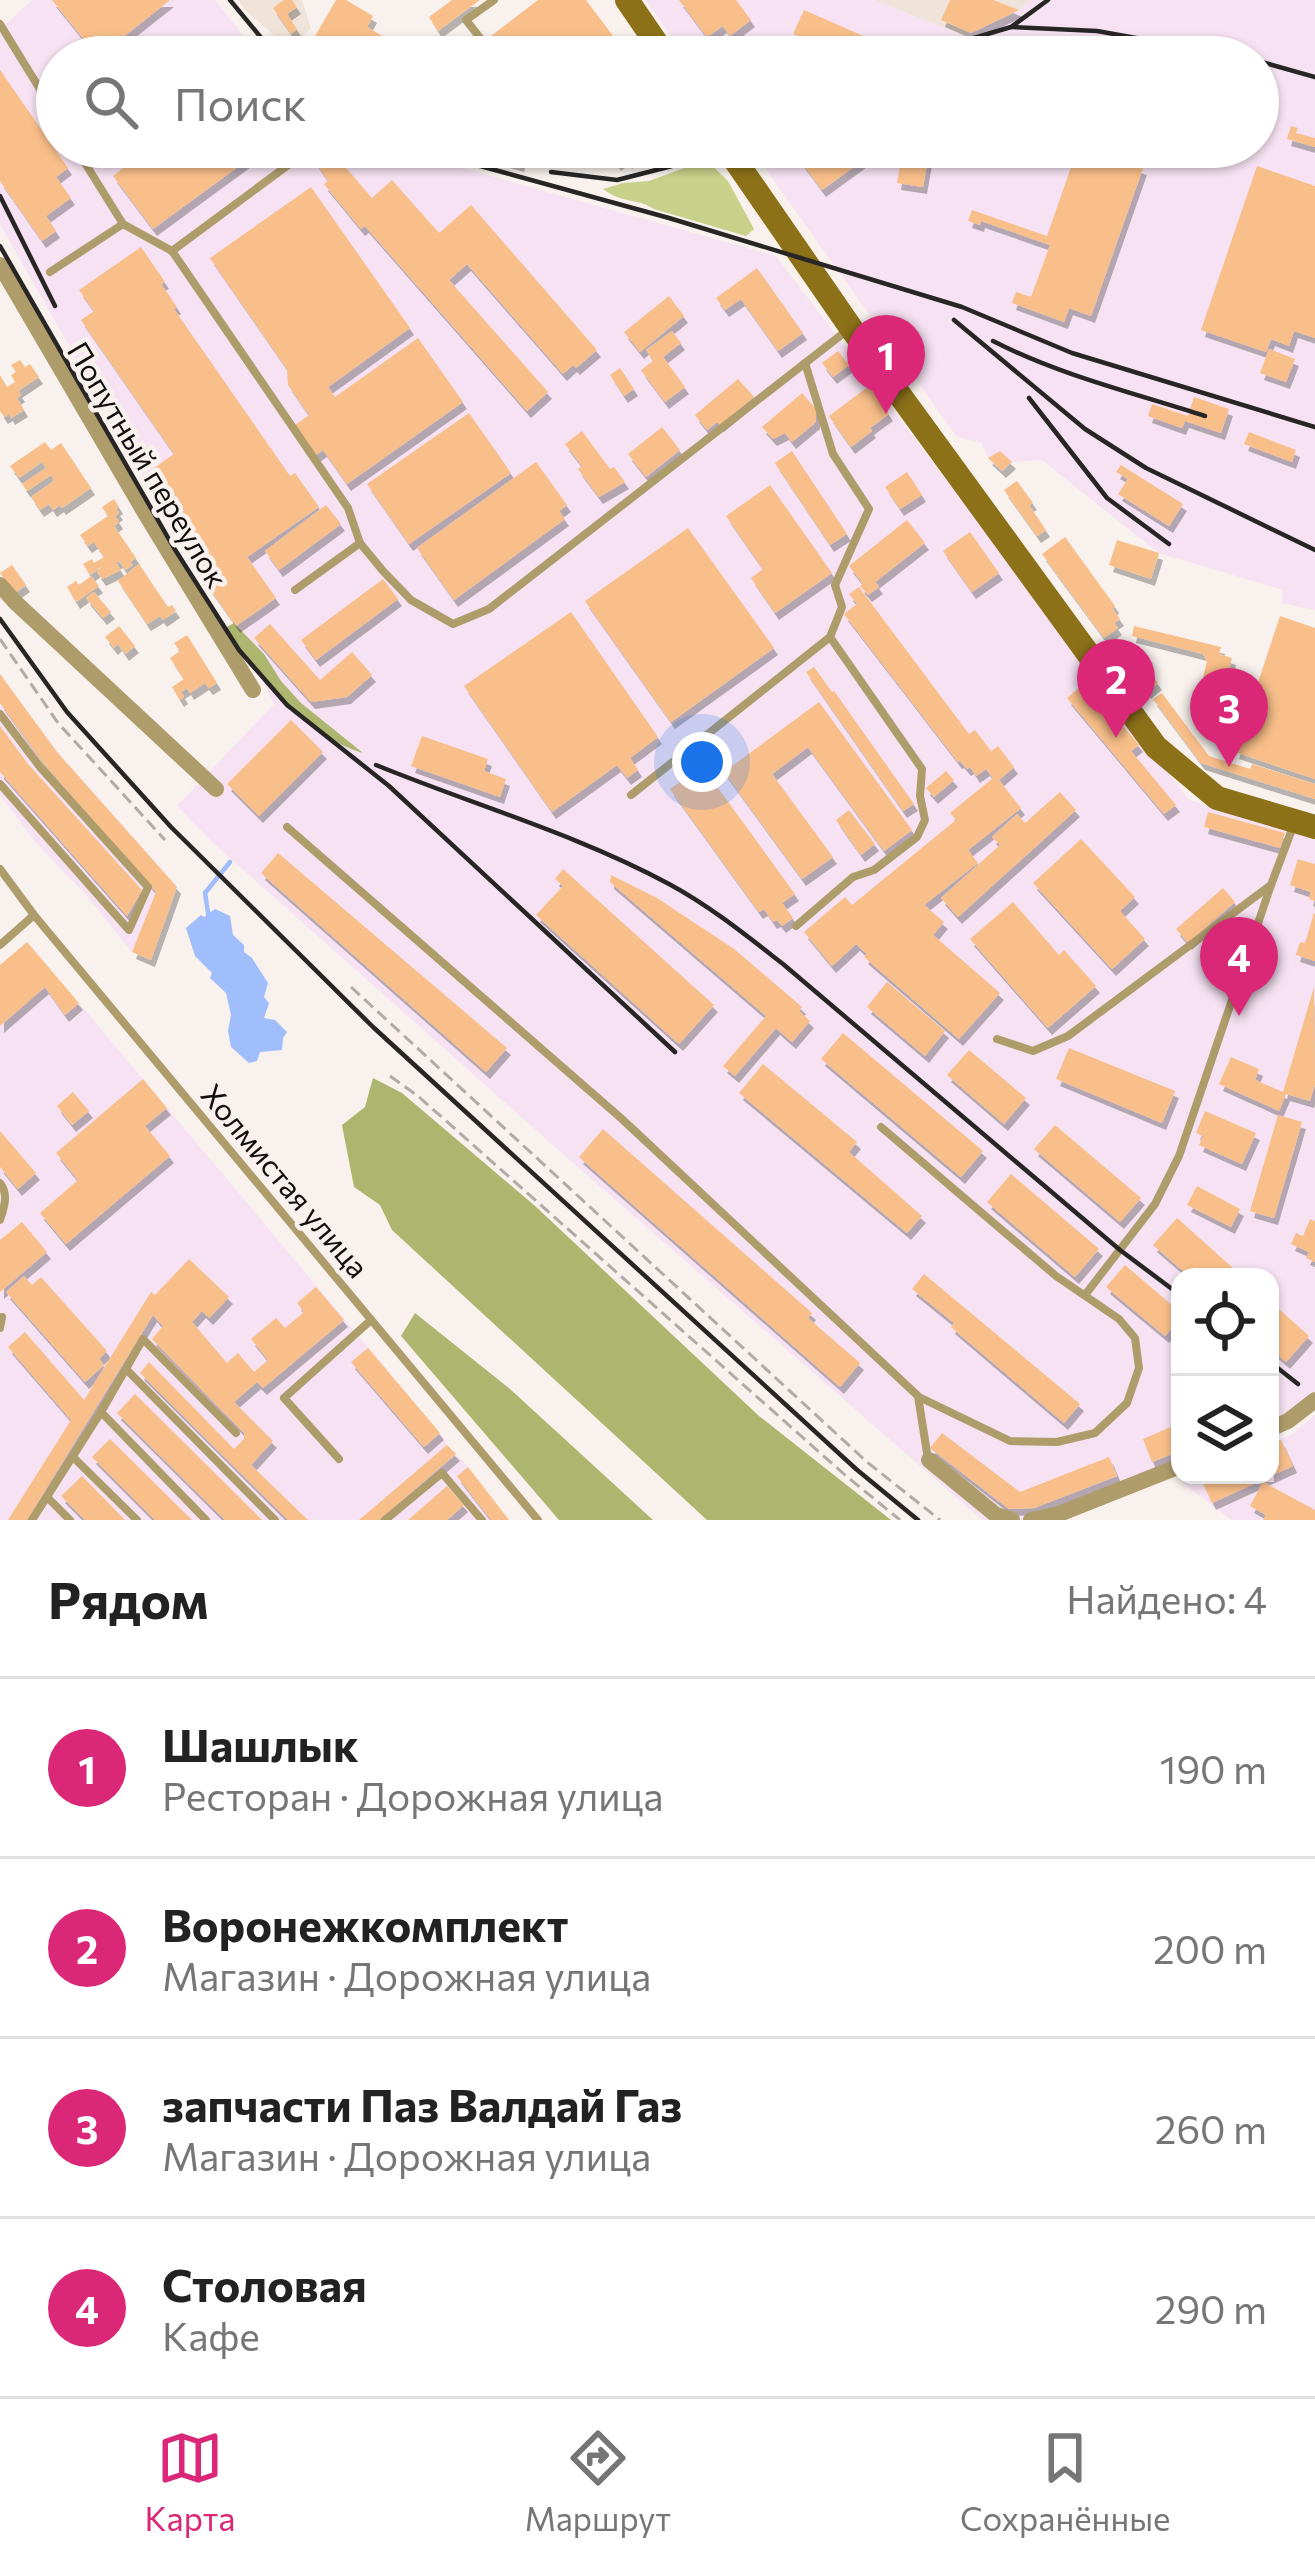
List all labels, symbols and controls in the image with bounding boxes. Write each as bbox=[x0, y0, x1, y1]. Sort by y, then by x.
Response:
search box bbox=[36, 36, 1279, 168]
icon: search bbox=[78, 69, 144, 135]
text: Поиск bbox=[174, 75, 307, 130]
pin: 1 bbox=[847, 315, 925, 414]
street label: Попутный переулок bbox=[61, 334, 237, 594]
pin: 2 bbox=[1077, 639, 1155, 738]
pin: 3 bbox=[1190, 668, 1268, 767]
your location bbox=[672, 732, 732, 792]
pin: 4 bbox=[1200, 917, 1278, 1016]
street label: Холмистая улица bbox=[194, 1076, 378, 1284]
map controls bbox=[1171, 1268, 1279, 1484]
button: locate bbox=[1171, 1268, 1279, 1376]
button: layers bbox=[1171, 1376, 1279, 1484]
text: Рядом bbox=[48, 1567, 209, 1630]
text: Найдено: 4 bbox=[1066, 1574, 1267, 1622]
text: Шашлык bbox=[162, 1716, 359, 1771]
text: 1 bbox=[78, 1744, 96, 1792]
text: 190 m bbox=[1160, 1744, 1267, 1792]
text: Ресторан · Дорожная улица bbox=[162, 1771, 663, 1819]
text: Воронежкомплект bbox=[162, 1896, 568, 1951]
text: 2 bbox=[76, 1924, 98, 1972]
text: 200 m bbox=[1153, 1924, 1267, 1972]
text: Магазин · Дорожная улица bbox=[162, 1951, 651, 1999]
text: запчасти Паз Валдай Газ bbox=[162, 2076, 682, 2131]
text: 3 bbox=[76, 2104, 98, 2152]
text: 260 m bbox=[1155, 2104, 1267, 2152]
text: Магазин · Дорожная улица bbox=[162, 2131, 651, 2179]
text: Столовая bbox=[162, 2256, 367, 2311]
text: 4 bbox=[75, 2284, 99, 2332]
text: 290 m bbox=[1155, 2284, 1267, 2332]
text: Кафе bbox=[162, 2311, 260, 2359]
tab: Карта bbox=[144, 2425, 235, 2538]
tab: Маршрут bbox=[524, 2425, 671, 2538]
tab: Сохранённые bbox=[960, 2425, 1171, 2538]

